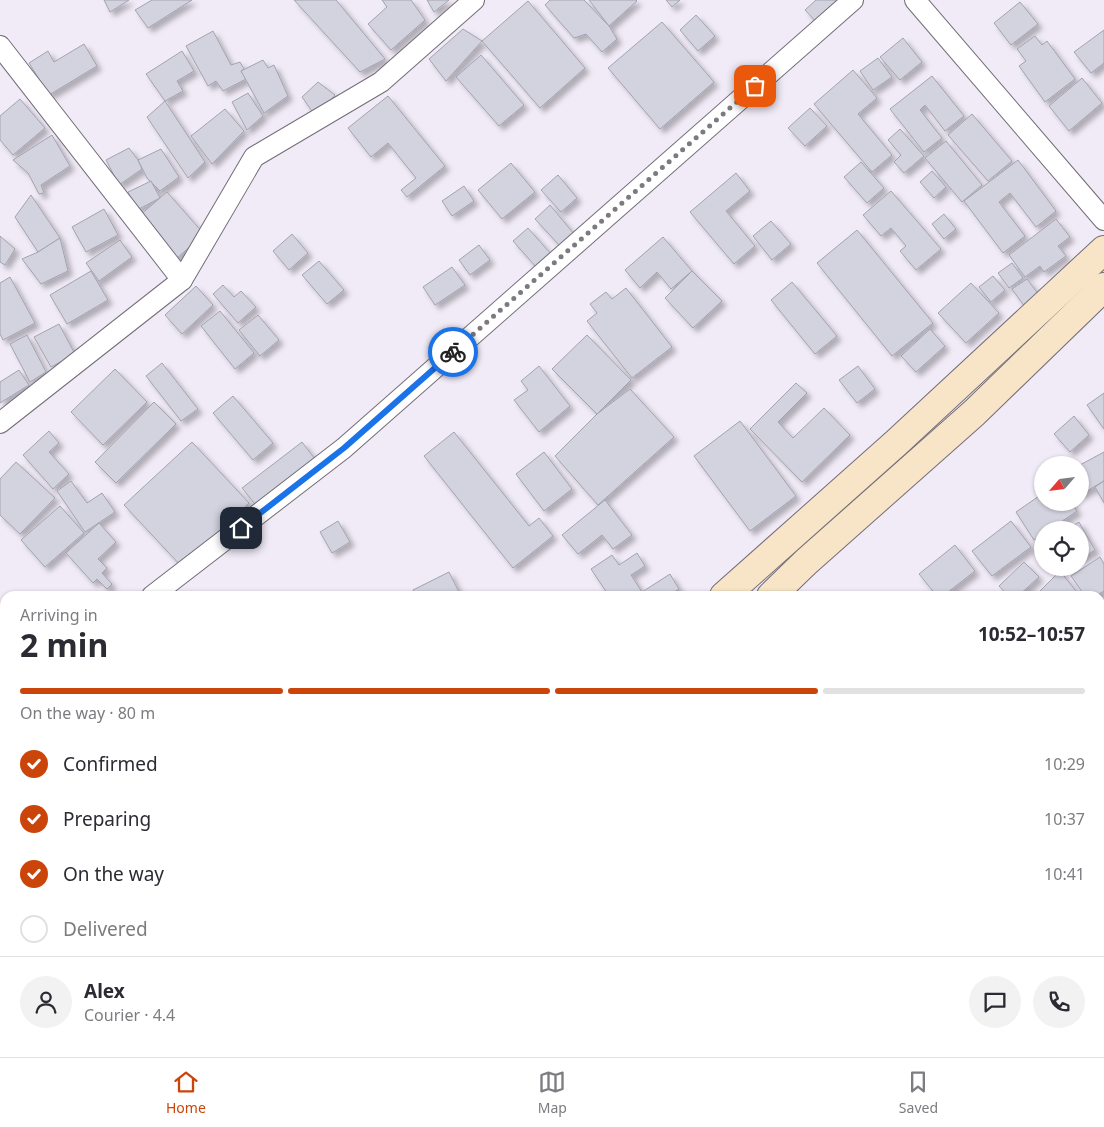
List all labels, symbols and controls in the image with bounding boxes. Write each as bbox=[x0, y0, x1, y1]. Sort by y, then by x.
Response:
pin bbox=[734, 65, 776, 107]
icon: bag bbox=[741, 72, 769, 100]
courier bbox=[428, 327, 478, 377]
icon: bike bbox=[439, 338, 467, 366]
north arrow bbox=[1034, 456, 1089, 511]
map controls bbox=[1034, 456, 1089, 576]
pin bbox=[220, 507, 262, 549]
icon: home bbox=[227, 514, 255, 542]
button: locate bbox=[1034, 521, 1089, 576]
text: Arriving in bbox=[20, 604, 98, 626]
text: 10:52–10:57 bbox=[978, 621, 1085, 647]
text: 2 min bbox=[20, 623, 108, 666]
text: On the way · 80 m bbox=[20, 702, 155, 724]
icon: check bbox=[20, 750, 48, 778]
text: Confirmed bbox=[63, 751, 158, 777]
text: 10:29 bbox=[1044, 753, 1085, 775]
icon: check bbox=[20, 805, 48, 833]
text: Preparing bbox=[63, 806, 151, 832]
text: 10:37 bbox=[1044, 808, 1085, 830]
icon: check bbox=[20, 860, 48, 888]
text: On the way bbox=[63, 861, 164, 887]
text: 10:41 bbox=[1044, 863, 1085, 885]
text: Delivered bbox=[63, 916, 148, 942]
button: person bbox=[20, 976, 72, 1028]
button: chat bbox=[969, 976, 1021, 1028]
button: phone bbox=[1033, 976, 1085, 1028]
text: Alex bbox=[84, 978, 125, 1004]
text: Courier · 4.4 bbox=[84, 1004, 175, 1026]
tab: Home bbox=[166, 1068, 206, 1117]
tab: Map bbox=[538, 1068, 567, 1117]
tab: Saved bbox=[899, 1068, 938, 1117]

